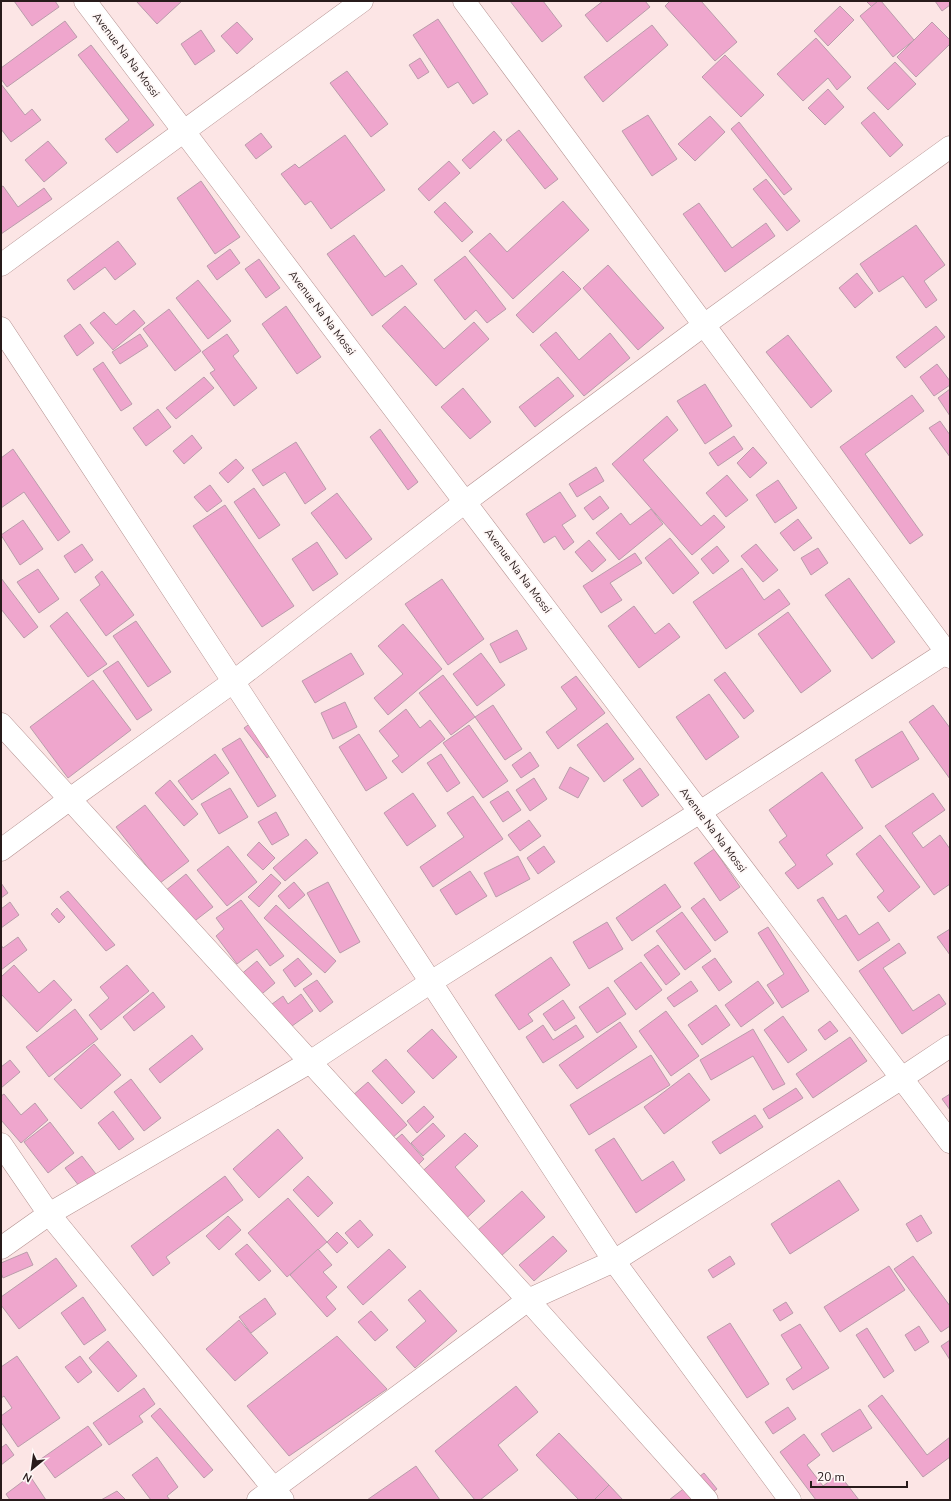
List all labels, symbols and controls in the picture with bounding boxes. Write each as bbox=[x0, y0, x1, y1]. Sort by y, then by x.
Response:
street label: Avenue Na Na Mossi bbox=[89, 10, 163, 100]
street label: Avenue Na Na Mossi bbox=[285, 268, 359, 358]
street label: Avenue Na Na Mossi bbox=[481, 526, 555, 616]
street label: Avenue Na Na Mossi bbox=[676, 785, 750, 875]
north arrow bbox=[12, 1449, 52, 1489]
scale bar bbox=[811, 1463, 907, 1489]
text: N bbox=[20, 1469, 35, 1486]
text: 20 m bbox=[817, 1469, 845, 1485]

